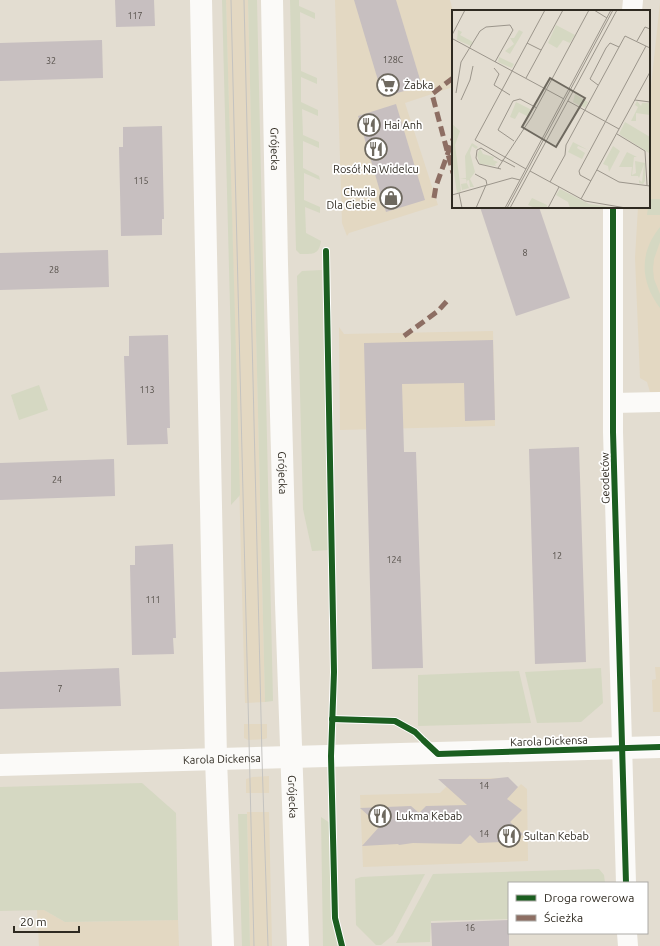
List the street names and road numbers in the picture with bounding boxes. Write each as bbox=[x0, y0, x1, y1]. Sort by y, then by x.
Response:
street label: Grójecka bbox=[268, 127, 281, 171]
street label: Grójecka bbox=[276, 451, 289, 495]
street label: Geodetów bbox=[599, 452, 611, 504]
street label: Karola Dickensa bbox=[510, 734, 588, 748]
street label: Karola Dickensa bbox=[183, 752, 261, 766]
street label: Grójecka bbox=[286, 775, 300, 818]

